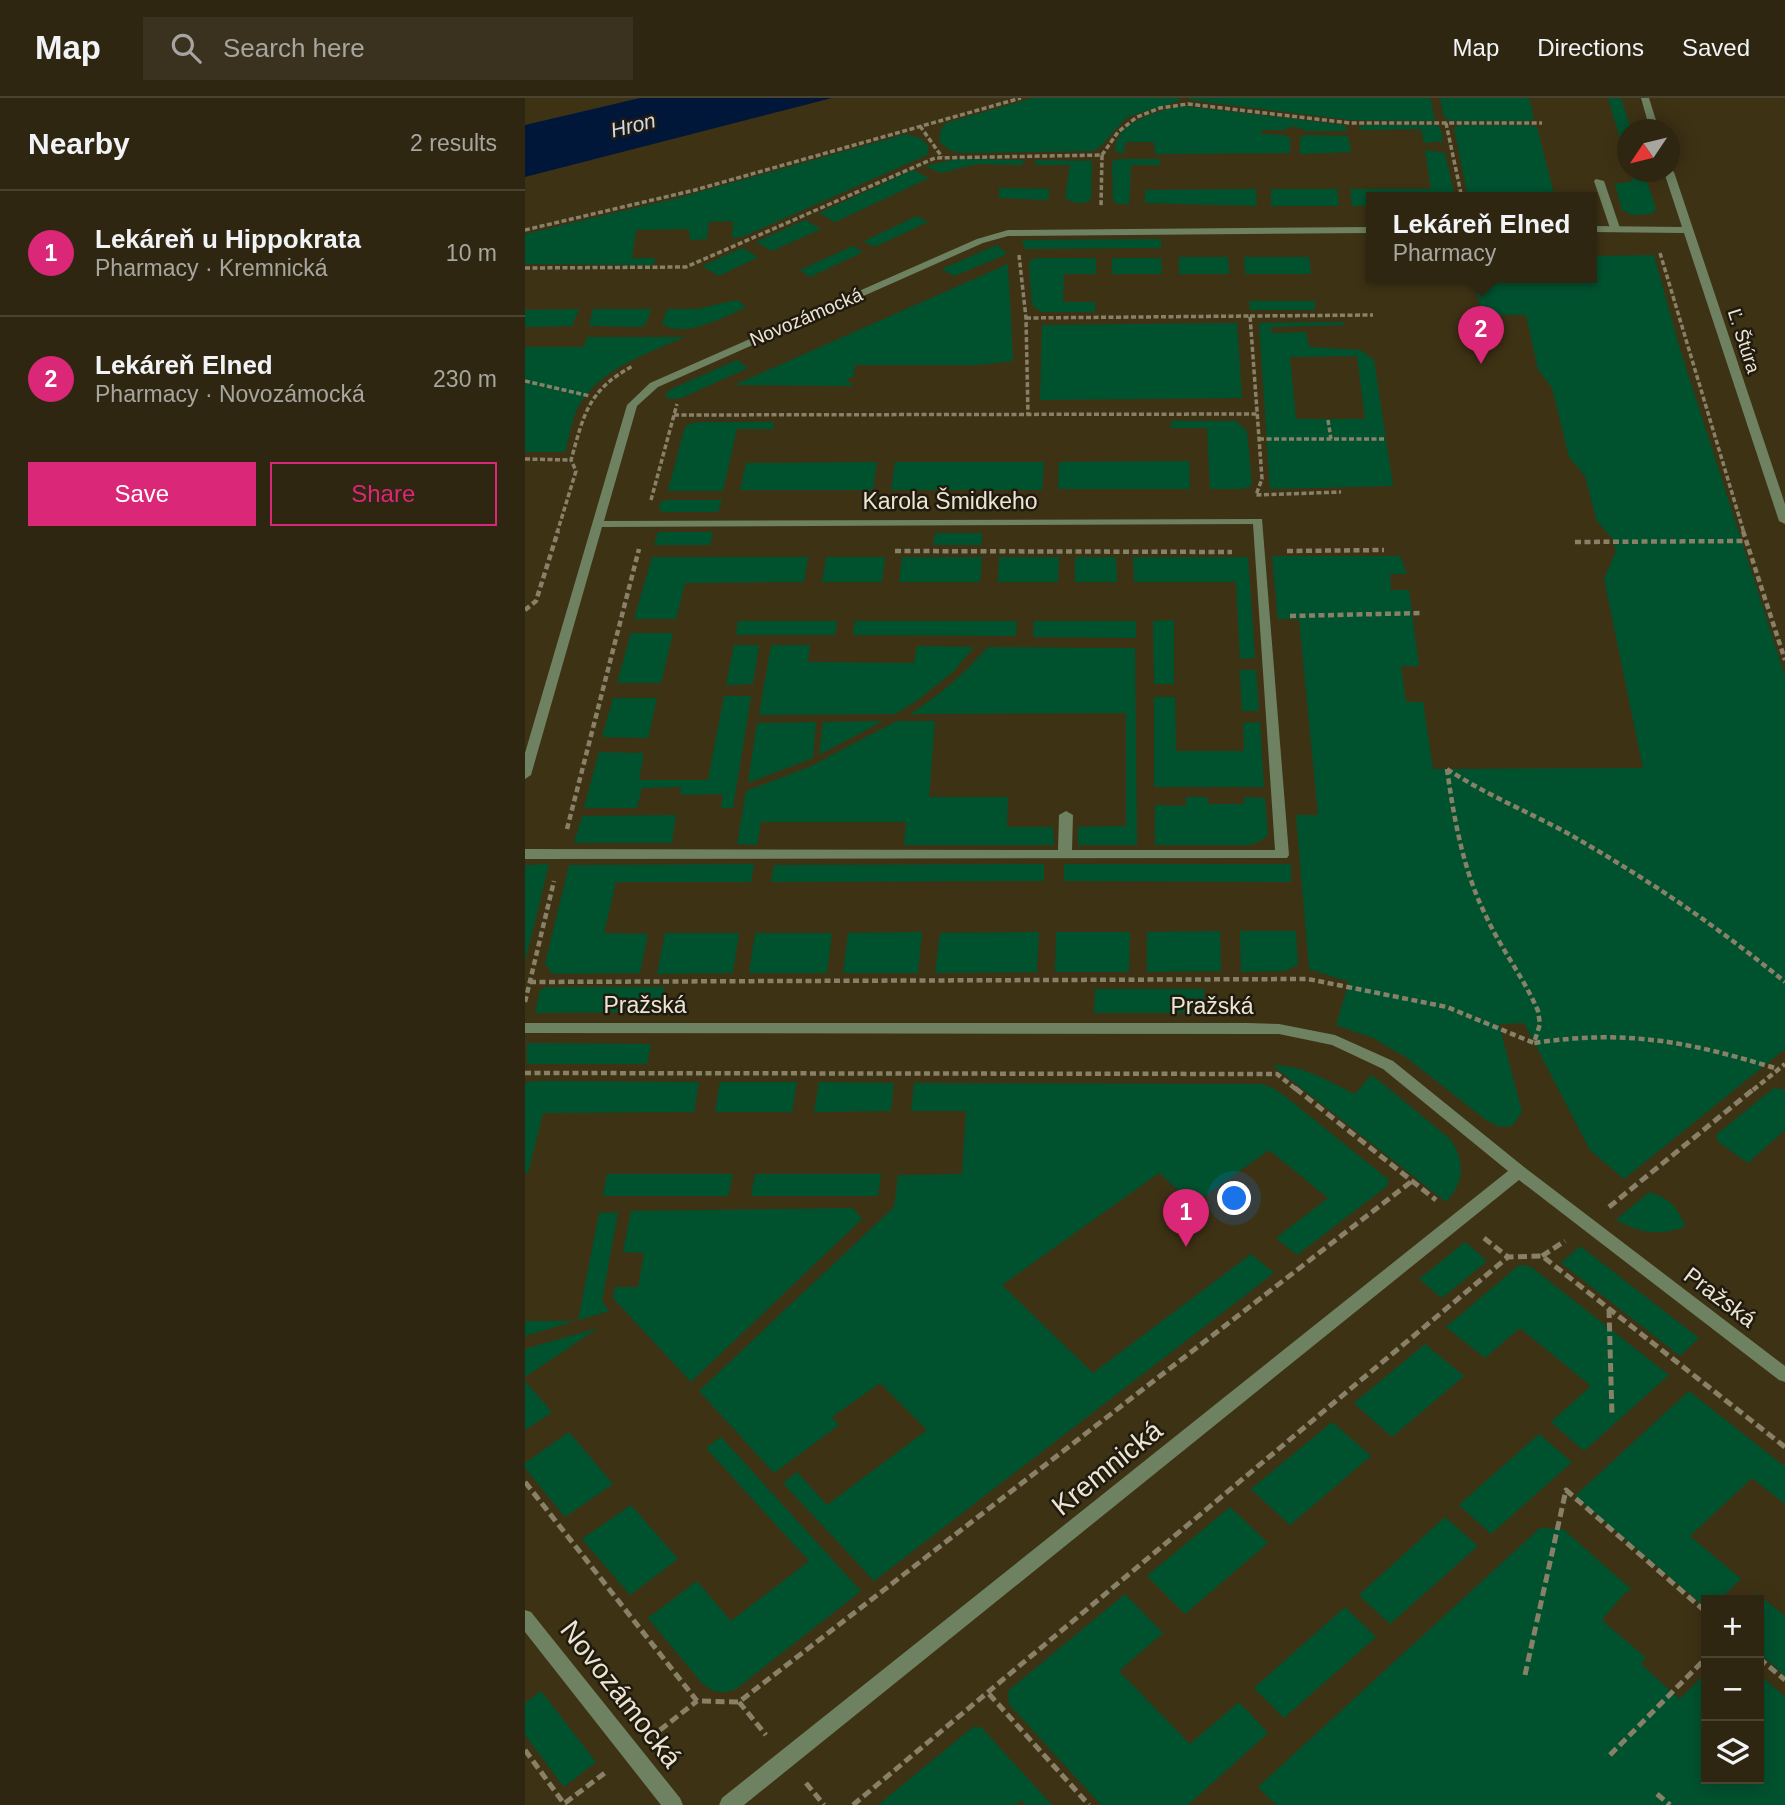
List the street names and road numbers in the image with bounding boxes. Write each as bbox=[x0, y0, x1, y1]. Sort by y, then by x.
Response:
street label: Novozámocká bbox=[746, 284, 866, 350]
street label: Ľ. Štúra bbox=[1724, 306, 1764, 376]
street label: Karola Šmidkeho bbox=[862, 487, 1038, 514]
street label: Pražská bbox=[603, 992, 687, 1018]
street label: Pražská bbox=[1170, 993, 1254, 1019]
street label: Pražská bbox=[1679, 1262, 1761, 1333]
street label: Kremnická bbox=[1046, 1414, 1168, 1522]
street label: Novozámocká bbox=[554, 1615, 688, 1774]

